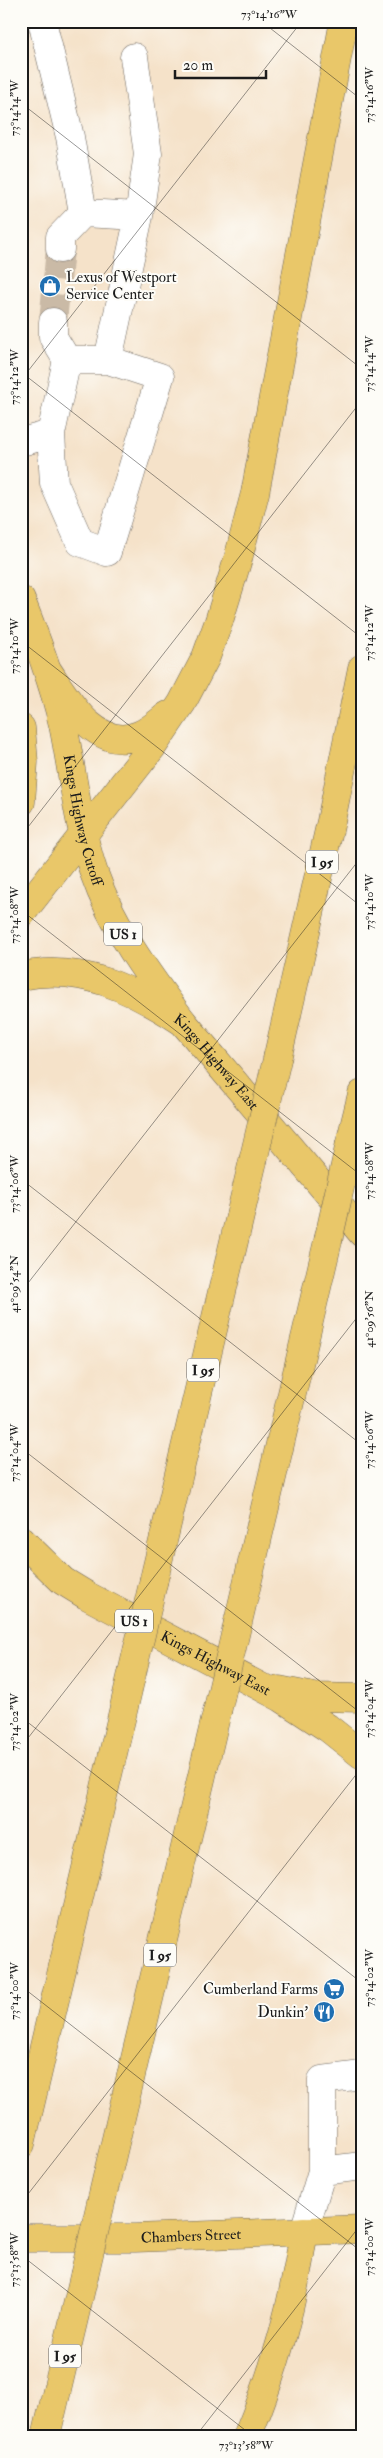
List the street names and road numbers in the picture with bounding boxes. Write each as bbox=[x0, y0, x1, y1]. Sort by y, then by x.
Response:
street label: Kings Highway Cutoff bbox=[59, 753, 108, 890]
road number: I 95 bbox=[306, 850, 338, 874]
road number: US 1 bbox=[104, 922, 142, 946]
street label: Kings Highway East bbox=[170, 1009, 263, 1114]
road number: I 95 bbox=[187, 1358, 219, 1382]
road number: US 1 bbox=[115, 1610, 153, 1632]
street label: Kings Highway East bbox=[157, 1626, 274, 1700]
road number: I 95 bbox=[144, 1944, 176, 1966]
street label: Chambers Street bbox=[140, 2224, 242, 2247]
road number: I 95 bbox=[49, 2344, 81, 2368]

